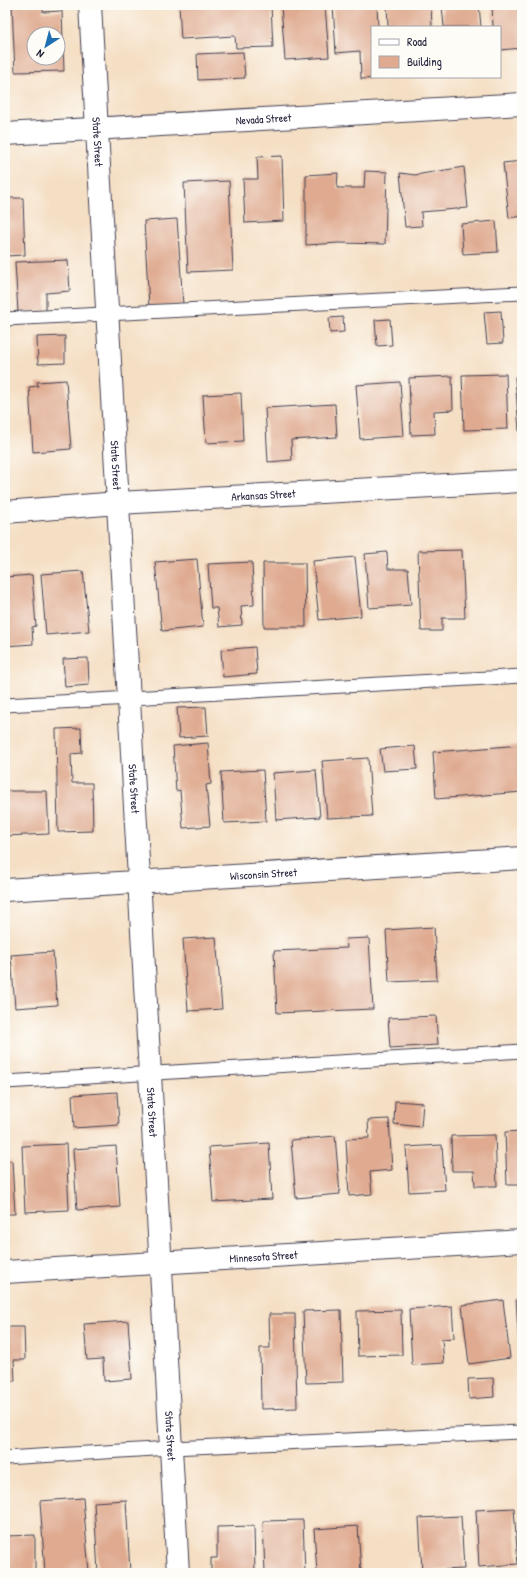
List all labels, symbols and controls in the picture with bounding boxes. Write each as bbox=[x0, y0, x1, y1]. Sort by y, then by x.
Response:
north arrow bbox=[26, 26, 66, 66]
legend bbox=[371, 26, 501, 78]
text: Road bbox=[407, 33, 427, 50]
text: N bbox=[34, 47, 47, 61]
text: Building bbox=[407, 53, 442, 70]
street label: Nevada Street bbox=[235, 110, 292, 128]
street label: State Street bbox=[89, 117, 106, 167]
street label: State Street bbox=[107, 440, 124, 491]
street label: Arkansas Street bbox=[231, 486, 296, 504]
street label: State Street bbox=[126, 764, 142, 814]
street label: Wisconsin Street bbox=[230, 865, 298, 883]
street label: State Street bbox=[144, 1087, 161, 1138]
street label: Minnesota Street bbox=[229, 1247, 298, 1266]
street label: State Street bbox=[162, 1411, 179, 1461]

